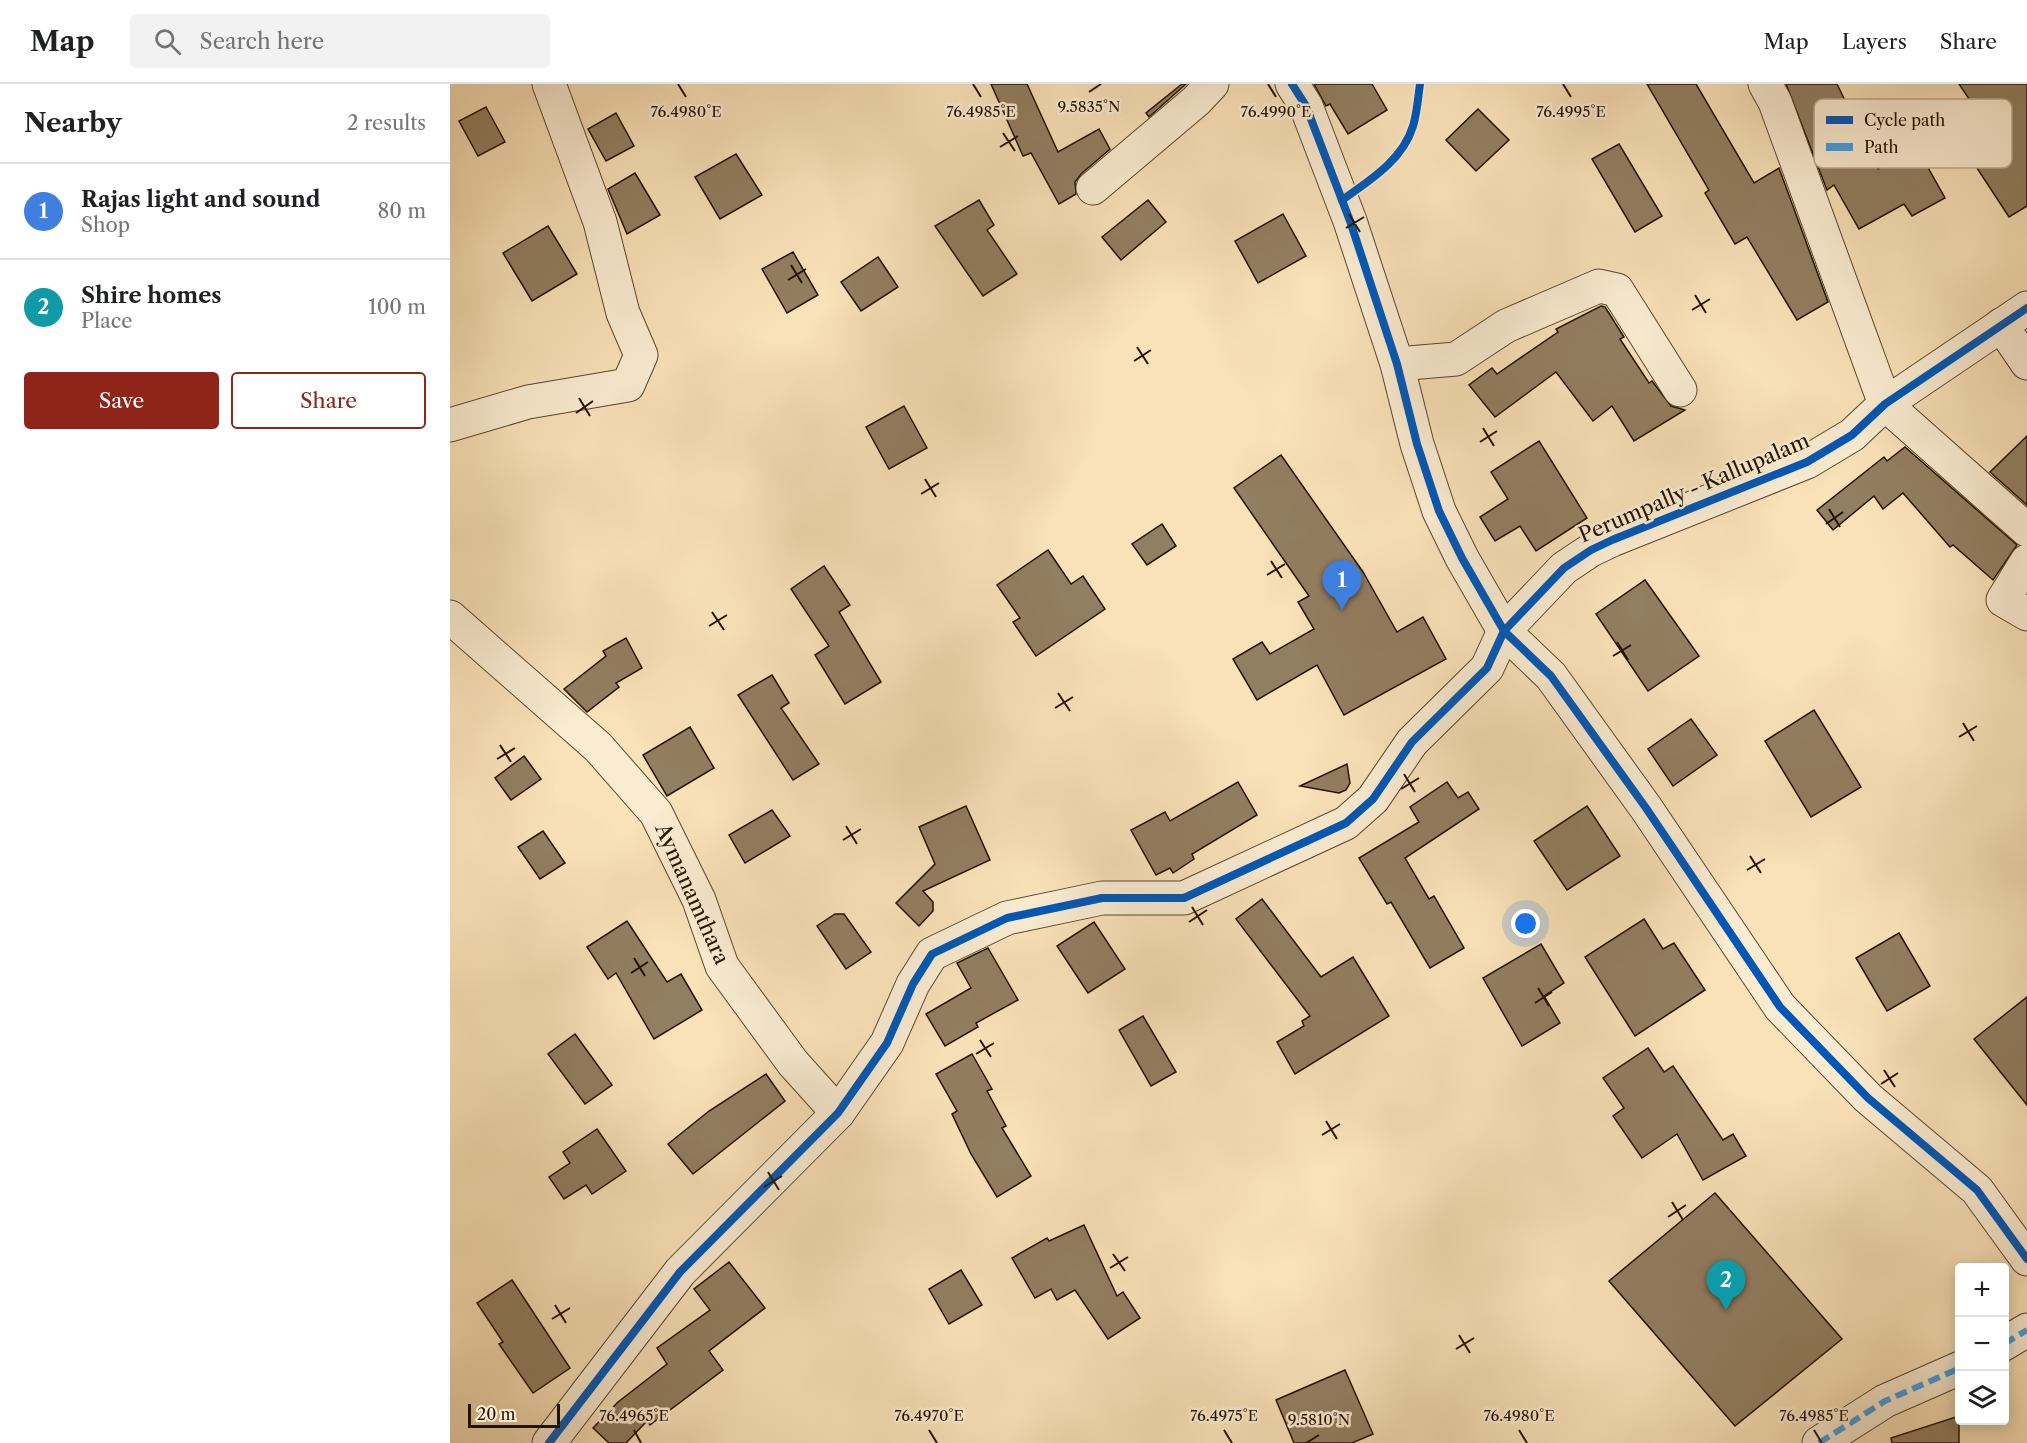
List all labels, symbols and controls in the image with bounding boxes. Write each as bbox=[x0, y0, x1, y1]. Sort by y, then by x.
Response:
search box bbox=[130, 14, 550, 68]
text: Map bbox=[30, 24, 94, 58]
icon: search bbox=[151, 25, 184, 58]
text: Search here bbox=[199, 28, 324, 55]
text: Map bbox=[1764, 29, 1809, 54]
text: Layers bbox=[1842, 29, 1907, 54]
text: Share bbox=[1940, 29, 1997, 54]
text: 9.5835°N bbox=[1058, 97, 1120, 116]
legend bbox=[1814, 99, 2012, 168]
text: 76.4980°E bbox=[651, 102, 722, 121]
text: 76.4985°E bbox=[946, 102, 1016, 121]
text: 76.4990°E bbox=[1241, 102, 1311, 121]
text: 76.4995°E bbox=[1536, 102, 1606, 121]
text: Nearby bbox=[24, 107, 122, 139]
text: Cycle path bbox=[1864, 110, 1945, 130]
text: 2 results bbox=[347, 111, 426, 135]
text: Path bbox=[1864, 137, 1898, 157]
text: Rajas light and sound bbox=[81, 186, 321, 213]
text: 1 bbox=[39, 199, 48, 223]
text: 80 m bbox=[378, 199, 426, 223]
text: Shop bbox=[81, 213, 130, 237]
text: Shire homes bbox=[81, 282, 222, 309]
text: 2 bbox=[38, 295, 49, 319]
text: 100 m bbox=[368, 295, 426, 319]
text: Place bbox=[81, 309, 132, 333]
button: Save bbox=[24, 372, 219, 429]
button: Share bbox=[231, 372, 426, 429]
street label: Perumpally - Kallupalam bbox=[1575, 427, 1813, 548]
pin: 1 bbox=[1322, 560, 1362, 610]
street label: Aymanamthara bbox=[650, 818, 735, 969]
your location bbox=[1511, 909, 1540, 938]
pin: 2 bbox=[1706, 1260, 1746, 1310]
map controls bbox=[1955, 1263, 2009, 1425]
button: + bbox=[1955, 1263, 2009, 1317]
button: − bbox=[1955, 1317, 2009, 1371]
button: layers bbox=[1955, 1371, 2009, 1425]
scale bar bbox=[468, 1401, 560, 1428]
text: 20 m bbox=[477, 1404, 516, 1424]
text: 76.4965°E bbox=[599, 1406, 669, 1425]
text: 76.4970°E bbox=[894, 1406, 964, 1425]
text: 76.4975°E bbox=[1190, 1406, 1258, 1425]
text: 76.4980°E bbox=[1484, 1406, 1555, 1425]
text: 76.4985°E bbox=[1779, 1406, 1849, 1425]
text: 9.5810°N bbox=[1288, 1410, 1350, 1429]

